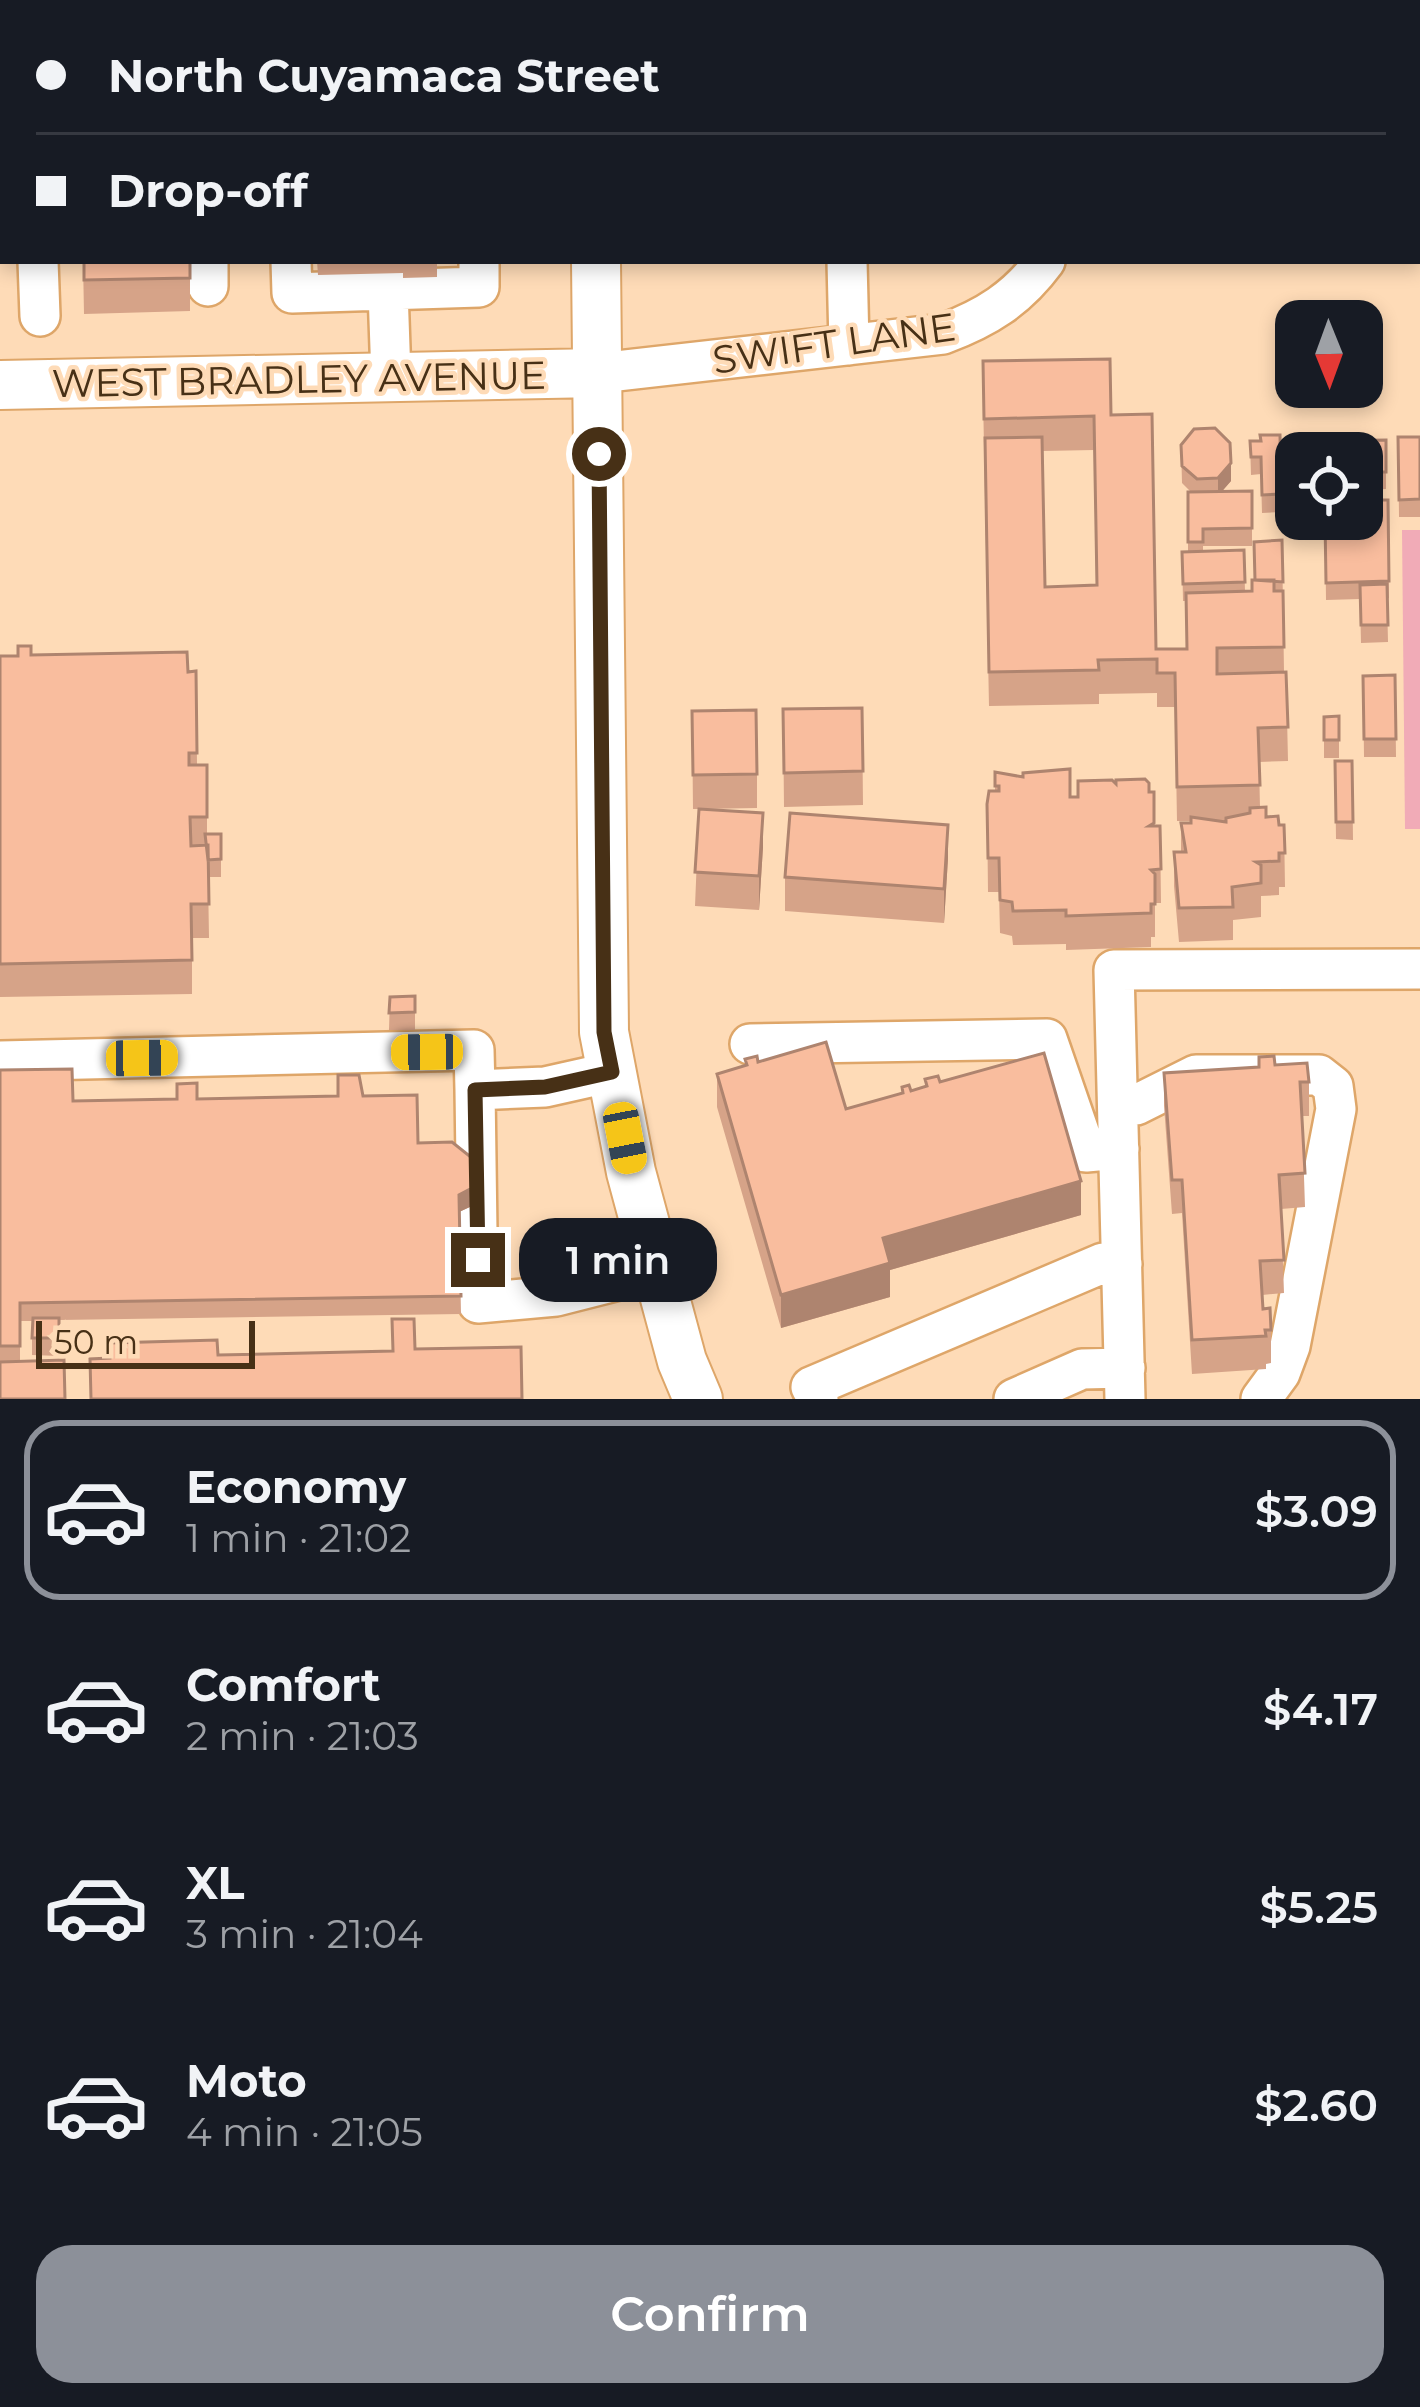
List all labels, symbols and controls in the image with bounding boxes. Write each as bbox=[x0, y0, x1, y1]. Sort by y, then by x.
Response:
text: North Cuyamaca Street bbox=[108, 48, 660, 103]
text: Drop-off bbox=[108, 163, 308, 218]
north arrow bbox=[1275, 300, 1383, 408]
map controls bbox=[1275, 300, 1383, 540]
street label: SWIFT LANE bbox=[709, 302, 959, 384]
street label: WEST BRADLEY AVENUE bbox=[51, 351, 547, 407]
route start bbox=[572, 427, 626, 481]
button: locate bbox=[1275, 432, 1383, 540]
car bbox=[391, 1033, 463, 1071]
car bbox=[106, 1039, 178, 1077]
car bbox=[600, 1099, 650, 1177]
callout: 1 min bbox=[520, 1218, 718, 1302]
route end bbox=[451, 1233, 505, 1287]
text: 1 min bbox=[566, 1236, 670, 1284]
scale bar bbox=[36, 1315, 255, 1368]
text: 50 m bbox=[54, 1322, 138, 1362]
icon: car bbox=[42, 1456, 150, 1564]
text: Economy bbox=[186, 1459, 406, 1514]
text: $3.09 bbox=[1255, 1483, 1378, 1538]
text: 1 min · 21:02 bbox=[186, 1514, 411, 1562]
icon: car bbox=[42, 1654, 150, 1762]
text: Comfort bbox=[186, 1657, 381, 1712]
text: $4.17 bbox=[1263, 1681, 1378, 1736]
text: 2 min · 21:03 bbox=[186, 1712, 419, 1760]
icon: car bbox=[42, 1852, 150, 1960]
text: XL bbox=[186, 1855, 244, 1910]
text: $5.25 bbox=[1260, 1879, 1378, 1934]
text: 3 min · 21:04 bbox=[186, 1910, 423, 1958]
icon: car bbox=[42, 2050, 150, 2158]
text: Moto bbox=[186, 2053, 307, 2108]
text: $2.60 bbox=[1254, 2077, 1378, 2132]
text: 4 min · 21:05 bbox=[186, 2108, 423, 2156]
button: Confirm bbox=[36, 2245, 1384, 2383]

